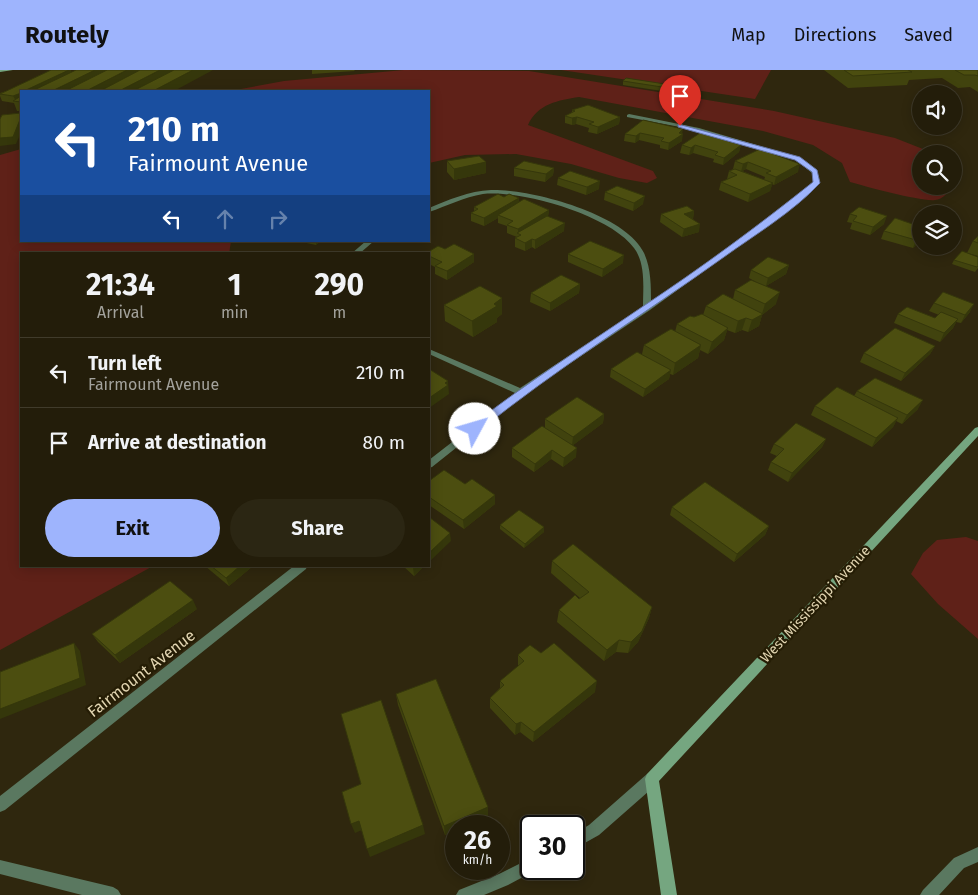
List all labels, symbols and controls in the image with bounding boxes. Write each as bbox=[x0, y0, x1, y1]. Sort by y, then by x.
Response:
text: Routely bbox=[25, 21, 109, 49]
text: Map bbox=[731, 24, 766, 46]
text: Directions bbox=[794, 24, 876, 46]
text: Saved bbox=[904, 24, 953, 46]
pin bbox=[659, 75, 701, 126]
icon: arrive bbox=[666, 82, 694, 110]
map controls bbox=[912, 85, 962, 255]
button: sound bbox=[912, 85, 962, 135]
text: 210 m bbox=[128, 108, 220, 150]
icon: left bbox=[45, 110, 110, 175]
button: search bbox=[912, 145, 962, 195]
text: Fairmount Avenue bbox=[128, 150, 308, 177]
icon: left bbox=[158, 205, 186, 233]
icon: ahead bbox=[211, 205, 239, 233]
icon: right bbox=[264, 205, 292, 233]
button: layers bbox=[912, 205, 962, 255]
text: 21:34 bbox=[86, 267, 155, 303]
text: 1 bbox=[228, 267, 242, 303]
text: 290 bbox=[314, 267, 364, 303]
text: Arrival bbox=[97, 303, 144, 322]
text: min bbox=[221, 303, 249, 322]
text: m bbox=[332, 303, 346, 322]
text: Turn left bbox=[88, 352, 162, 375]
icon: left bbox=[45, 359, 73, 387]
text: 210 m bbox=[356, 361, 405, 384]
text: Fairmount Avenue bbox=[88, 375, 219, 394]
position arrow bbox=[448, 402, 500, 454]
icon: arrive bbox=[45, 429, 73, 457]
text: Arrive at destination bbox=[88, 431, 267, 454]
text: 80 m bbox=[363, 431, 405, 454]
button: Exit bbox=[45, 499, 220, 557]
button: Share bbox=[230, 499, 405, 557]
street label: West Mississippi Avenue bbox=[757, 542, 874, 666]
street label: Fairmount Avenue bbox=[84, 626, 199, 721]
speed limit sign: 30 bbox=[520, 815, 585, 880]
text: 26 bbox=[464, 826, 491, 856]
text: km/h bbox=[463, 853, 492, 867]

